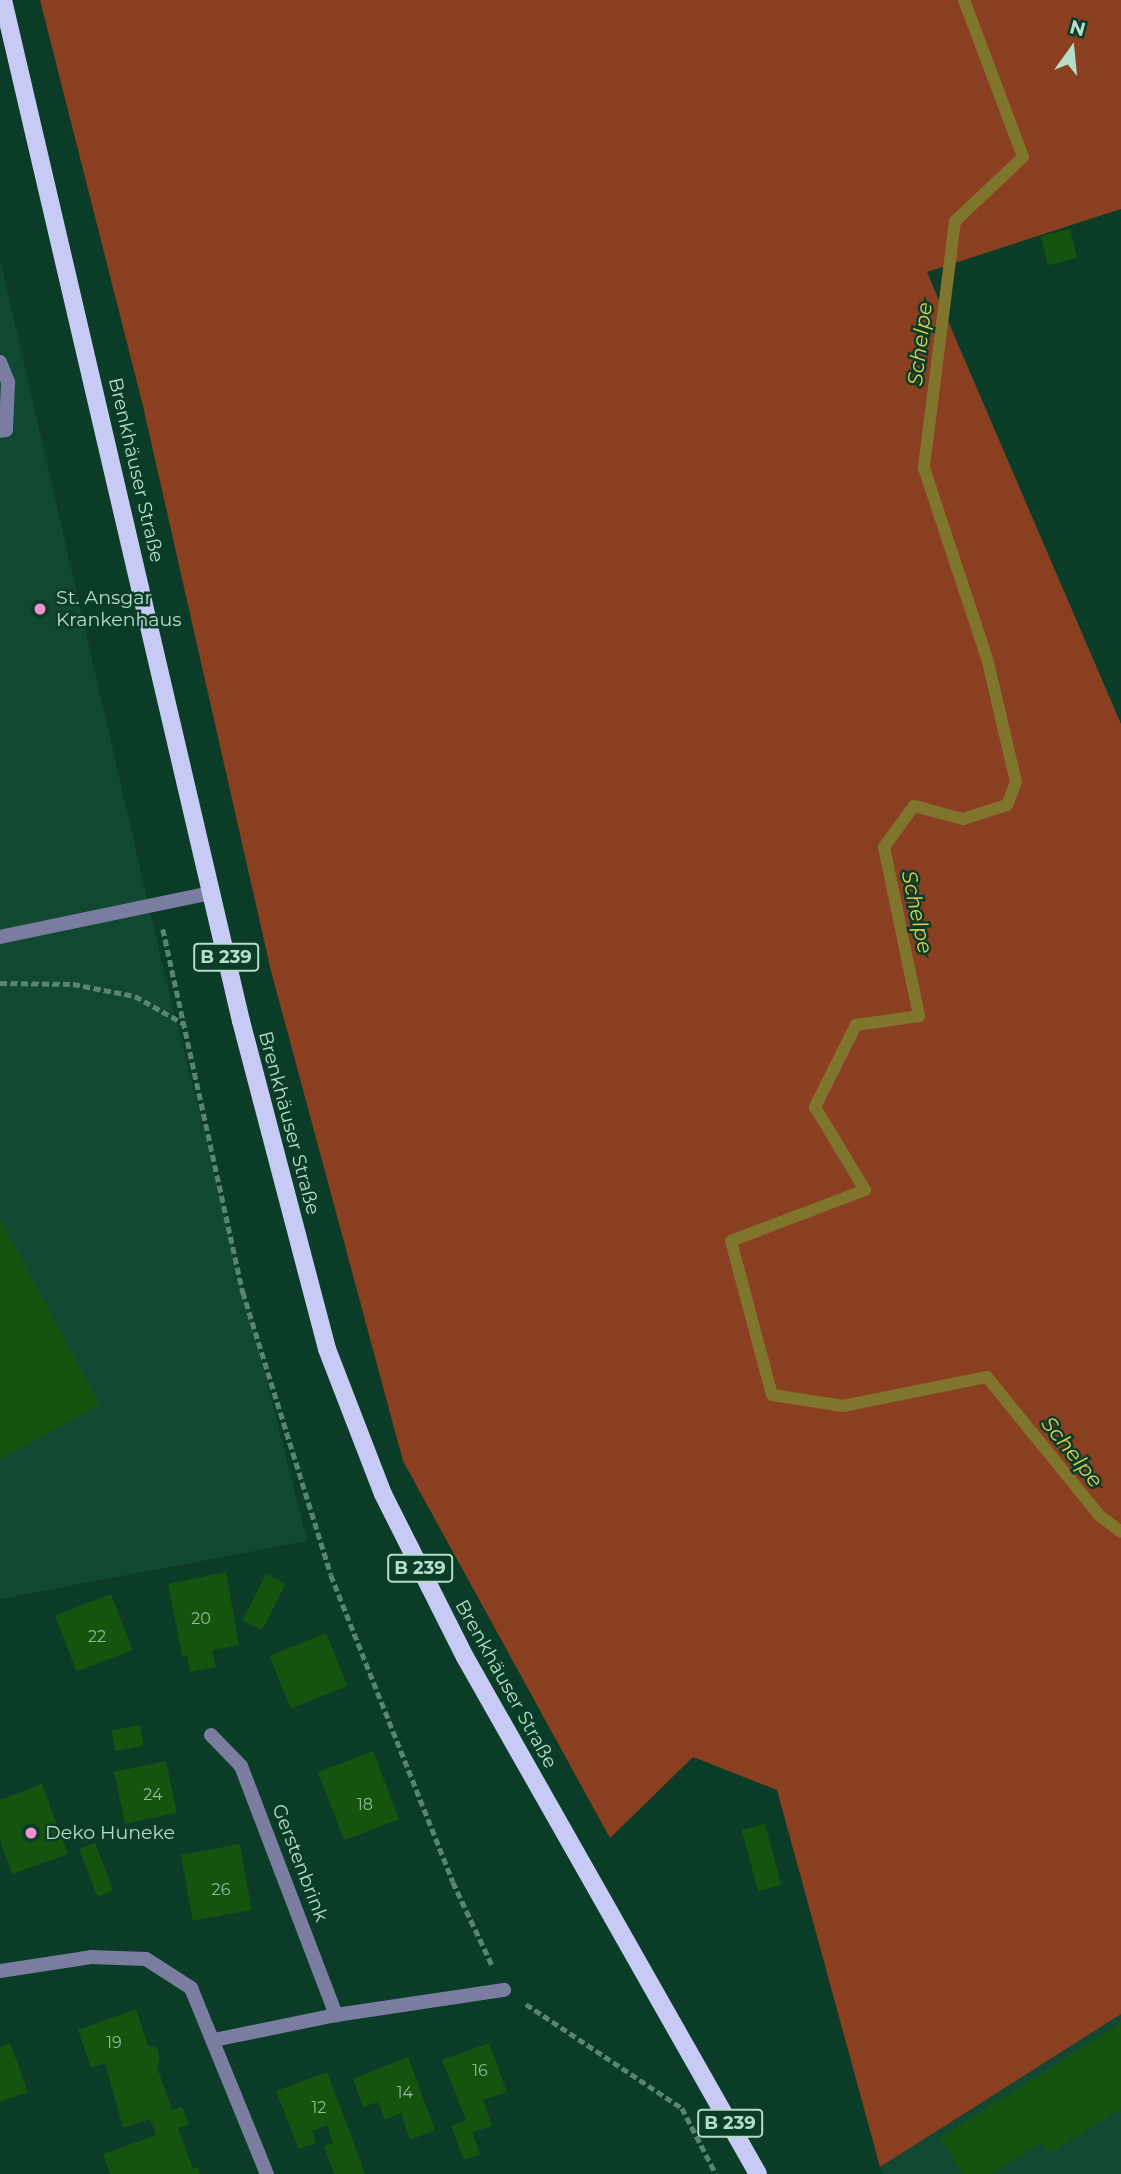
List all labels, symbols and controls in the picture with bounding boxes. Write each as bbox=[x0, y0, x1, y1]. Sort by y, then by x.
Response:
north arrow bbox=[1037, 14, 1107, 84]
text: N bbox=[1067, 15, 1088, 41]
water label: Schelpe bbox=[902, 301, 938, 387]
street label: Brenkhäuser Straße bbox=[104, 375, 168, 565]
place label: St. Ansgar Krankenhaus bbox=[56, 587, 182, 631]
marker: St. Ansgar Krankenhaus bbox=[30, 599, 50, 619]
water label: Schelpe bbox=[896, 868, 938, 956]
road number: B 239 bbox=[193, 942, 259, 972]
street label: Brenkhäuser Straße bbox=[254, 1029, 324, 1217]
water label: Schelpe bbox=[1036, 1411, 1108, 1493]
road number: B 239 bbox=[387, 1554, 453, 1582]
street label: Brenkhäuser Straße bbox=[450, 1596, 562, 1772]
house number: 20 bbox=[191, 1609, 211, 1629]
house number: 22 bbox=[88, 1627, 106, 1647]
house number: 24 bbox=[143, 1785, 163, 1805]
house number: 18 bbox=[357, 1795, 373, 1815]
street label: Gerstenbrink bbox=[267, 1801, 333, 1925]
place label: Deko Huneke bbox=[45, 1822, 175, 1844]
marker: Deko Huneke bbox=[23, 1825, 39, 1841]
house number: 26 bbox=[212, 1880, 230, 1900]
house number: 19 bbox=[106, 2033, 122, 2053]
house number: 16 bbox=[472, 2061, 488, 2081]
house number: 14 bbox=[397, 2083, 413, 2103]
house number: 12 bbox=[312, 2098, 326, 2118]
road number: B 239 bbox=[697, 2108, 763, 2138]

